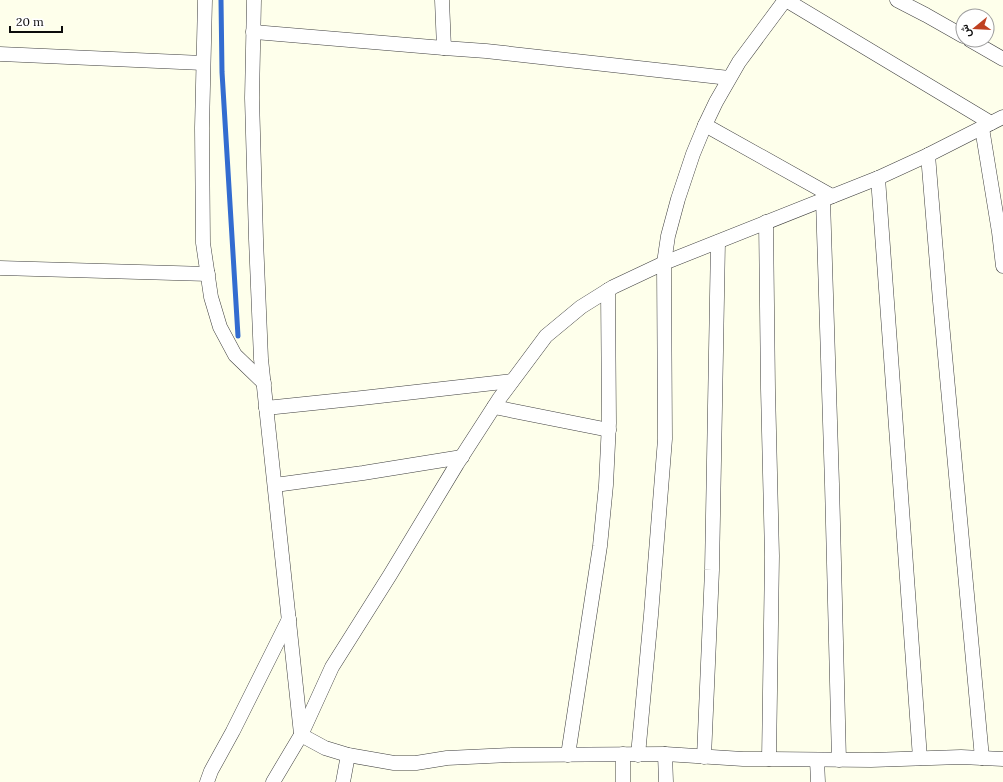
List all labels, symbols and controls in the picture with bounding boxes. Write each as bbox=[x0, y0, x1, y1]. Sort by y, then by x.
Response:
scale bar bbox=[10, 8, 62, 34]
north arrow bbox=[955, 8, 995, 48]
text: 20 m bbox=[16, 14, 44, 29]
text: ش bbox=[957, 23, 974, 40]

